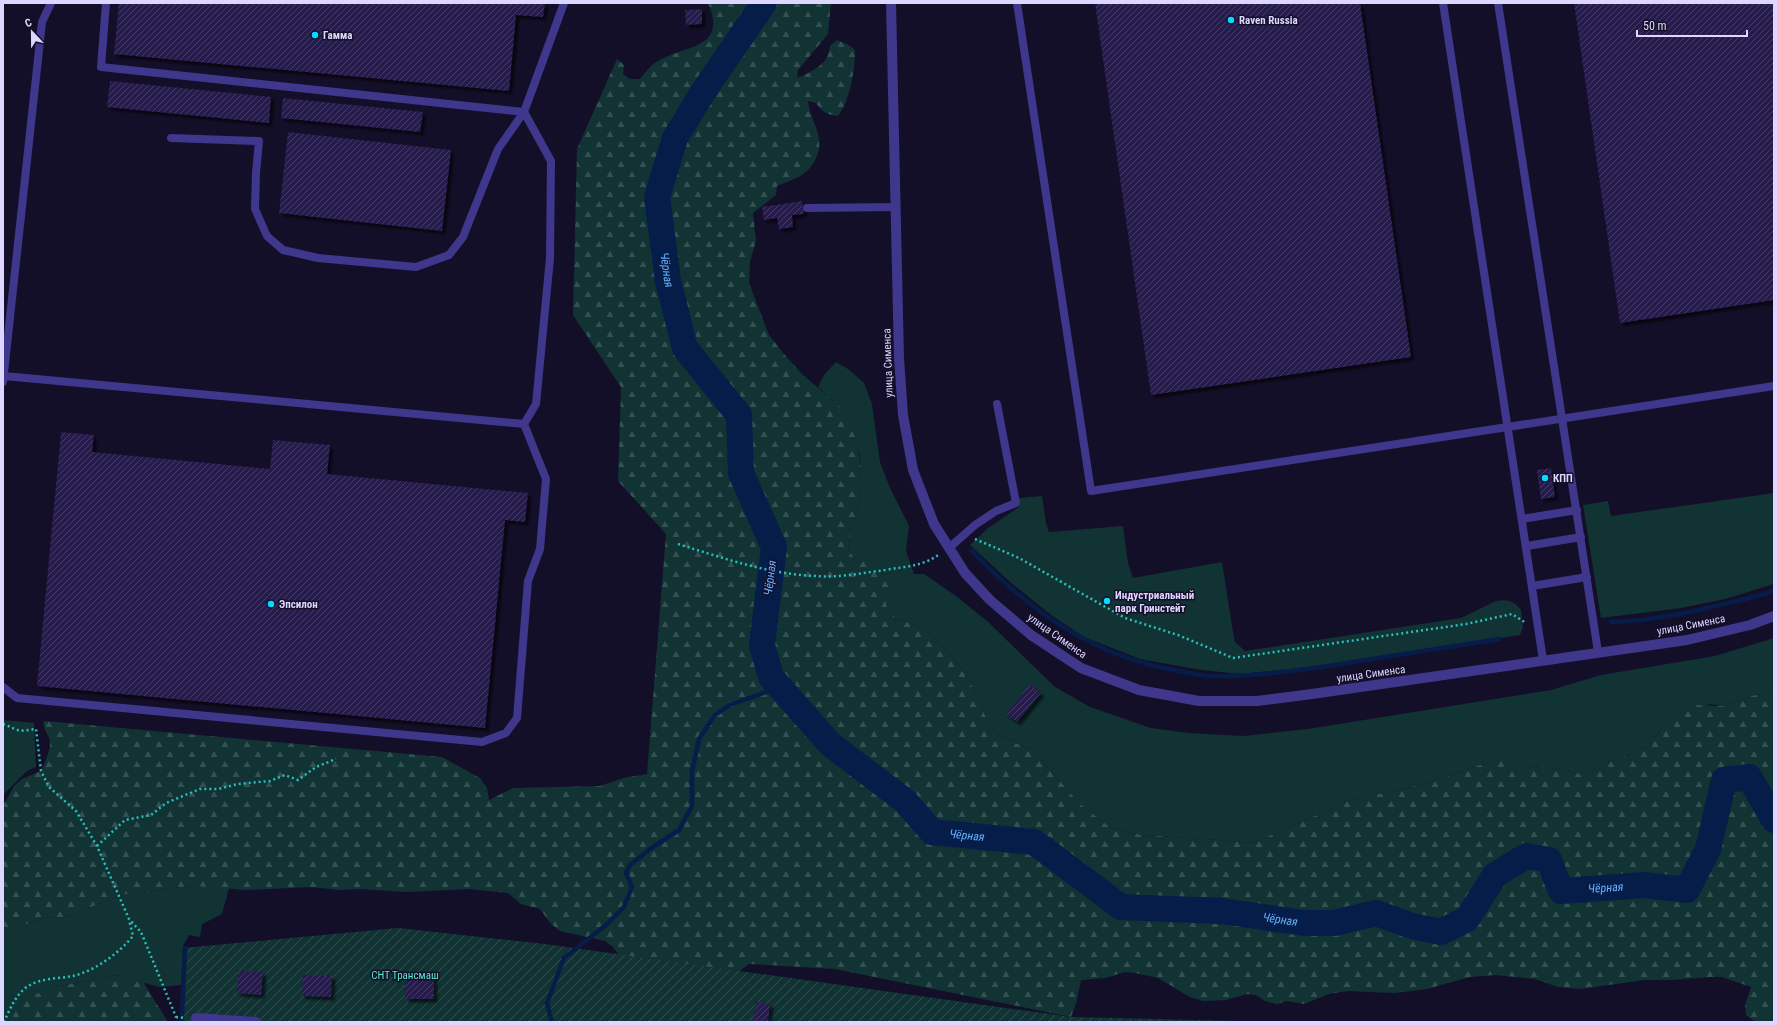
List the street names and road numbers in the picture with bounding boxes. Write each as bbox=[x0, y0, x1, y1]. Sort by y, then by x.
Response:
street label: улица Сименса bbox=[880, 328, 896, 398]
street label: улица Сименса bbox=[1025, 611, 1089, 661]
street label: улица Сименса bbox=[1656, 612, 1726, 638]
street label: улица Сименса bbox=[1336, 663, 1406, 685]

